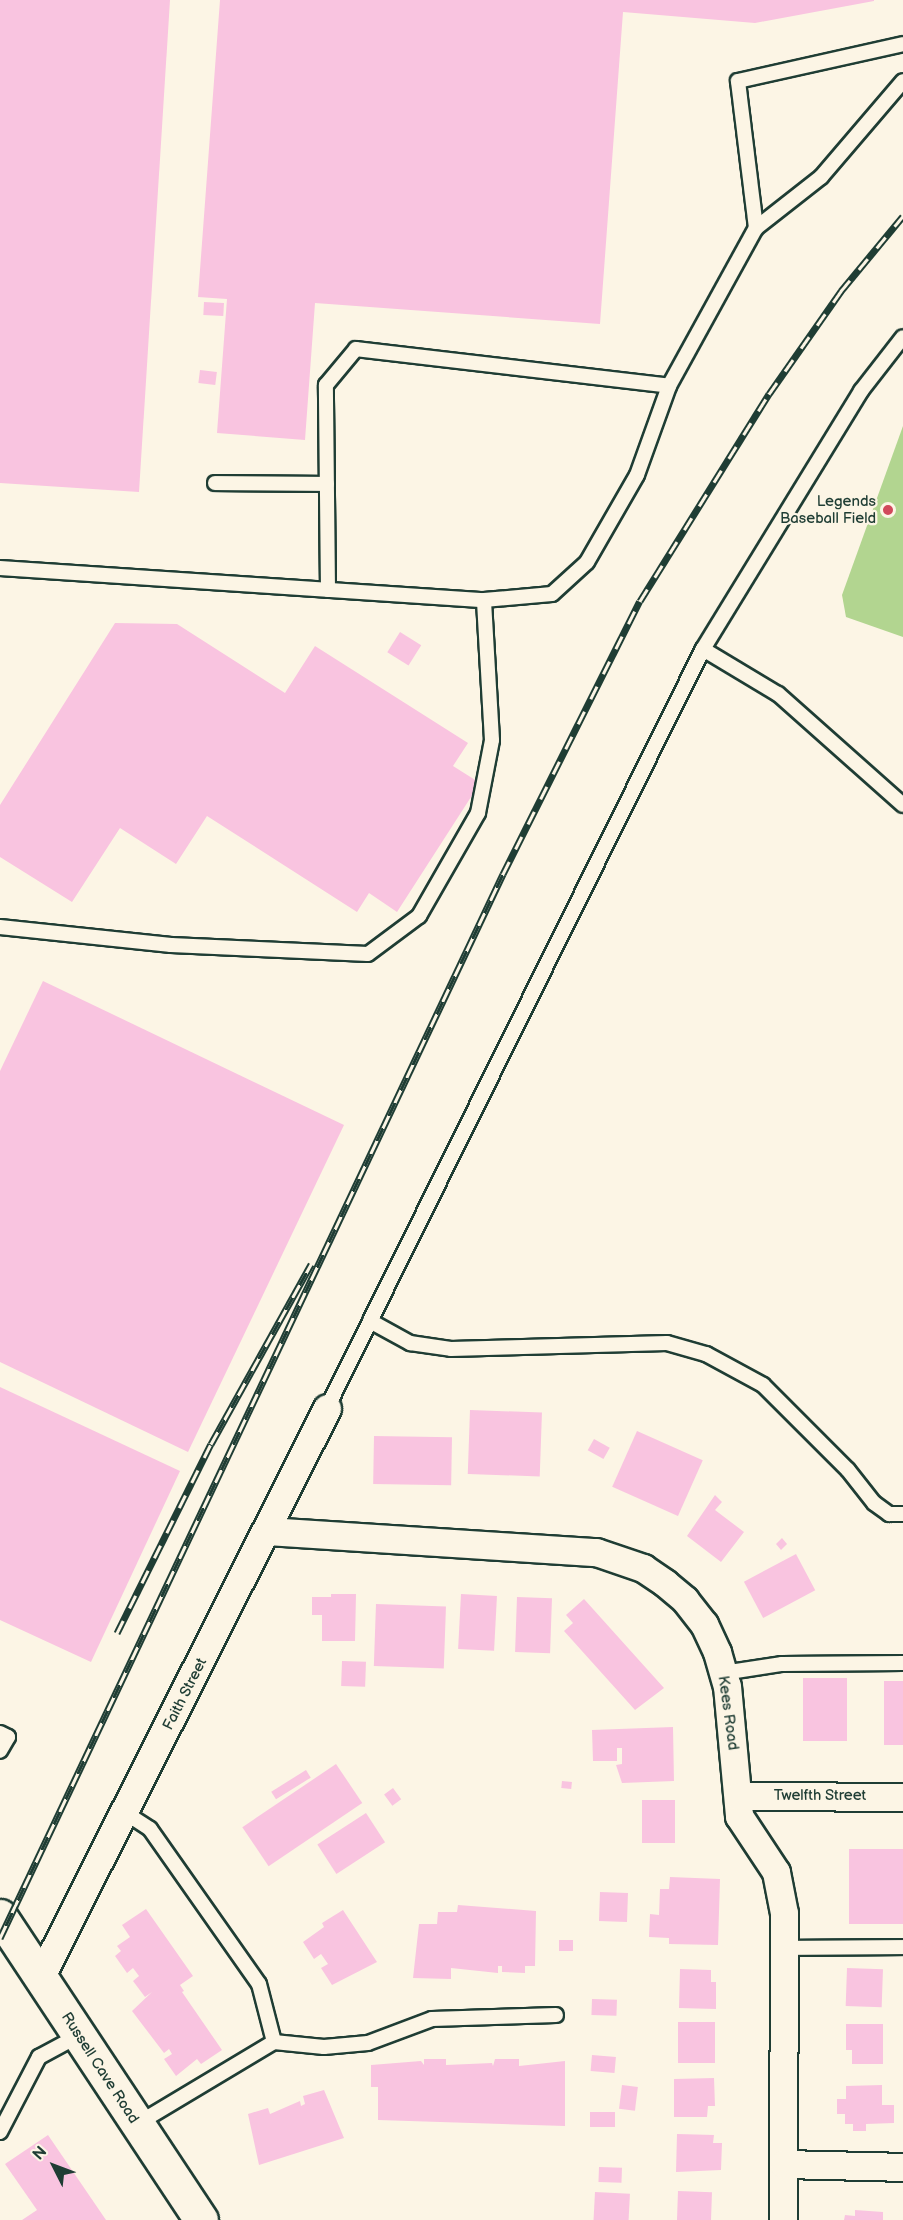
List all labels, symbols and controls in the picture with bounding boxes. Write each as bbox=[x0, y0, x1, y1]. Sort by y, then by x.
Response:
place label: Legends Baseball Field bbox=[780, 492, 876, 527]
marker: Legends Baseball Field bbox=[881, 503, 895, 517]
street label: Faith Street bbox=[159, 1655, 211, 1733]
street label: Kees Road bbox=[714, 1675, 742, 1751]
street label: Twelfth Street bbox=[774, 1787, 866, 1805]
street label: Russell Cave Road bbox=[57, 2009, 143, 2127]
north arrow bbox=[24, 2136, 84, 2196]
text: N bbox=[29, 2143, 51, 2164]

